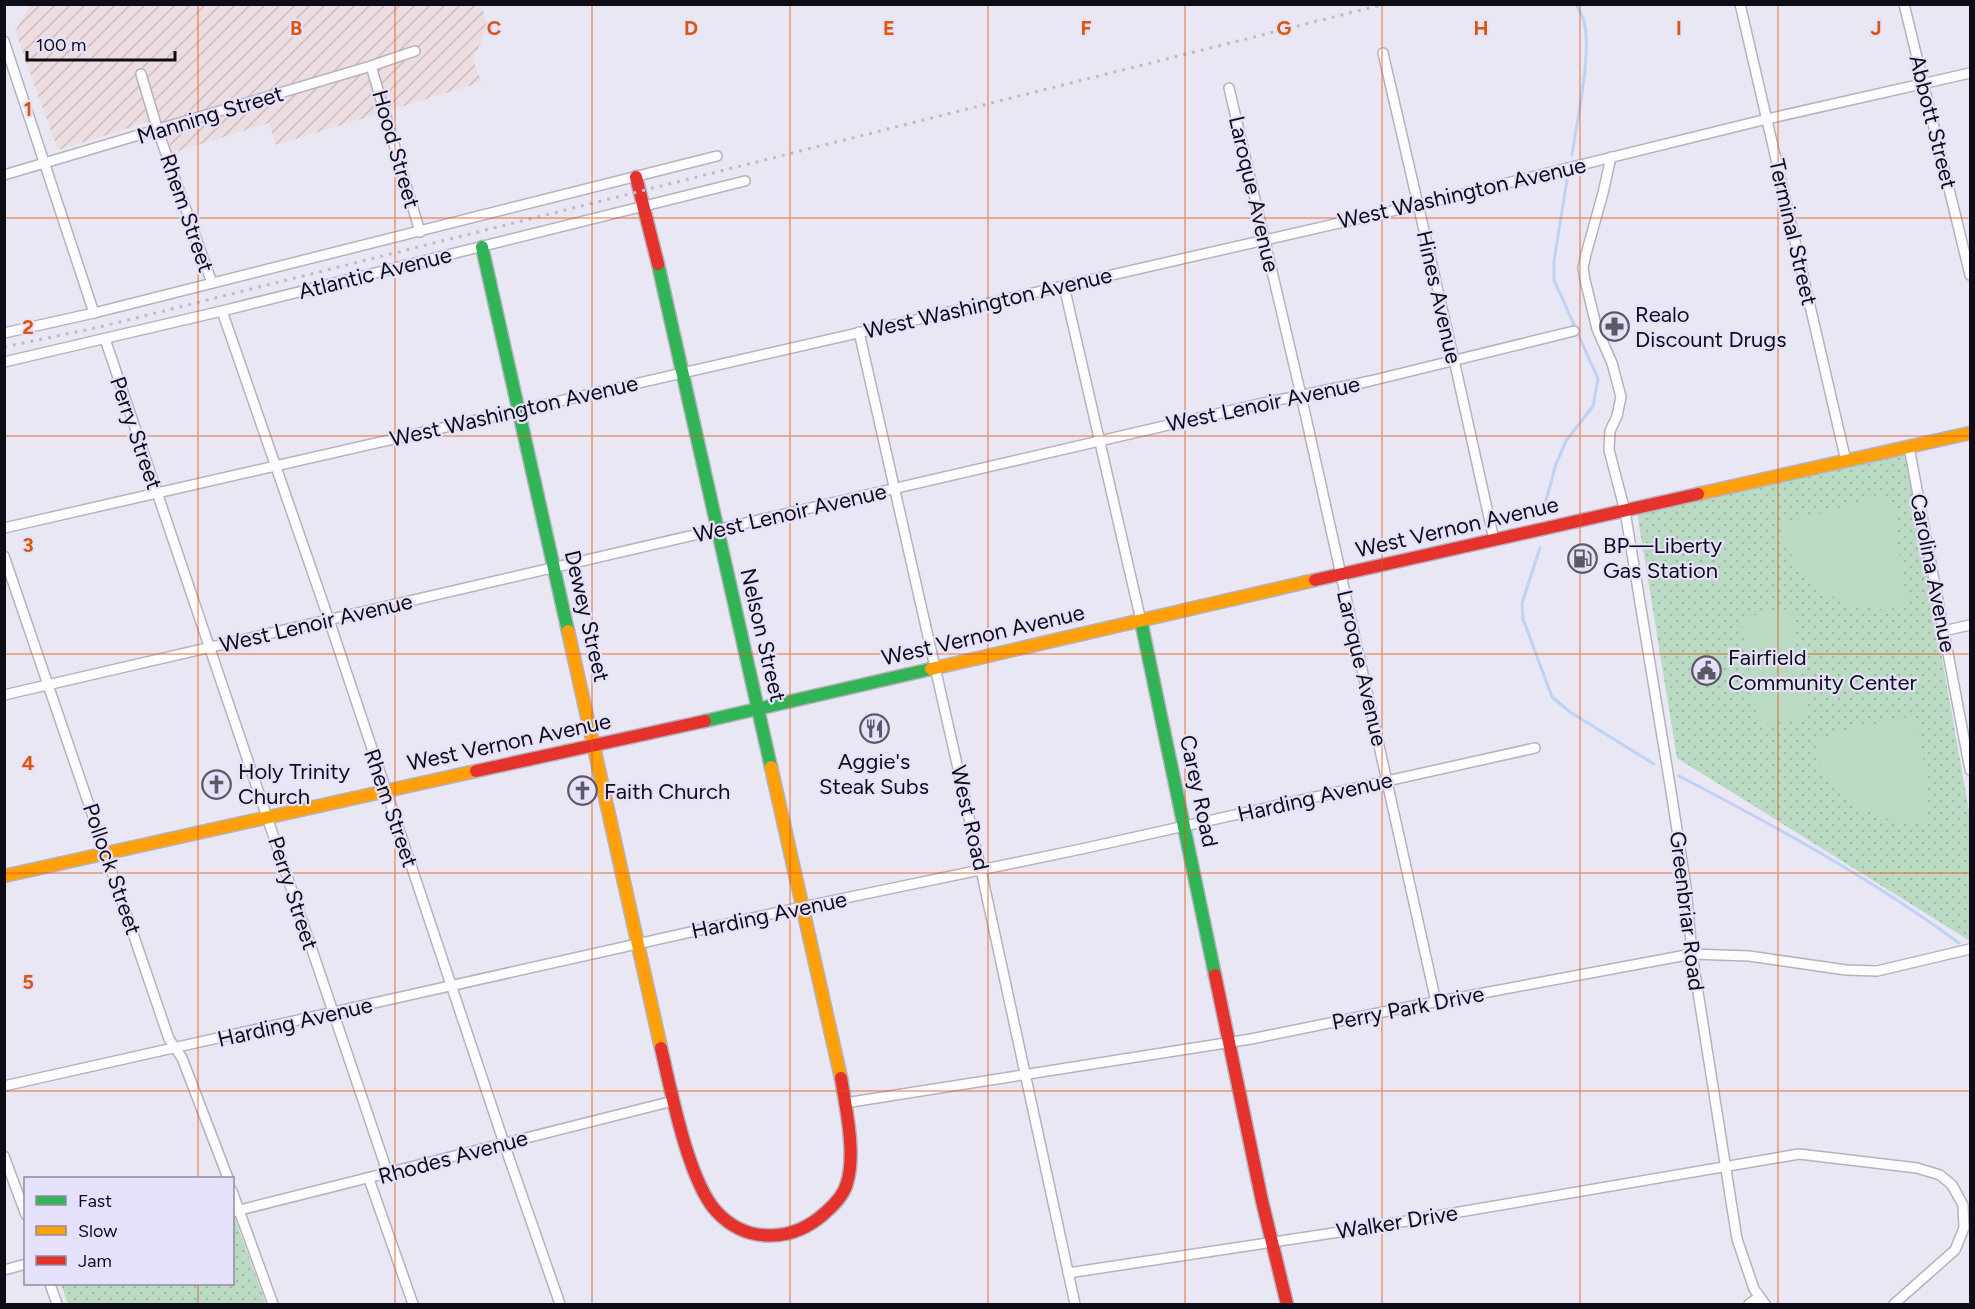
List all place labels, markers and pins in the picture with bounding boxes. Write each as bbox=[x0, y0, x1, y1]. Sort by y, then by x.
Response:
place label: Realo Discount Drugs bbox=[1635, 301, 1786, 353]
pharmacy icon: Realo Discount Drugs bbox=[1598, 311, 1630, 343]
place label: BP—Liberty Gas Station bbox=[1603, 532, 1723, 584]
fuel station icon: BP—Liberty Gas Station bbox=[1566, 542, 1598, 574]
place label: Fairfield Community Center bbox=[1728, 644, 1917, 696]
public building icon: Fairfield Community Center bbox=[1691, 654, 1723, 686]
restaurant icon: Aggie's Steak Subs bbox=[858, 713, 890, 745]
place label: Aggie's Steak Subs bbox=[819, 748, 929, 800]
place label: Holy Trinity Church bbox=[238, 758, 350, 810]
church icon: Holy Trinity Church bbox=[201, 768, 233, 800]
church icon: Faith Church bbox=[567, 775, 599, 807]
place label: Faith Church bbox=[604, 778, 730, 805]

